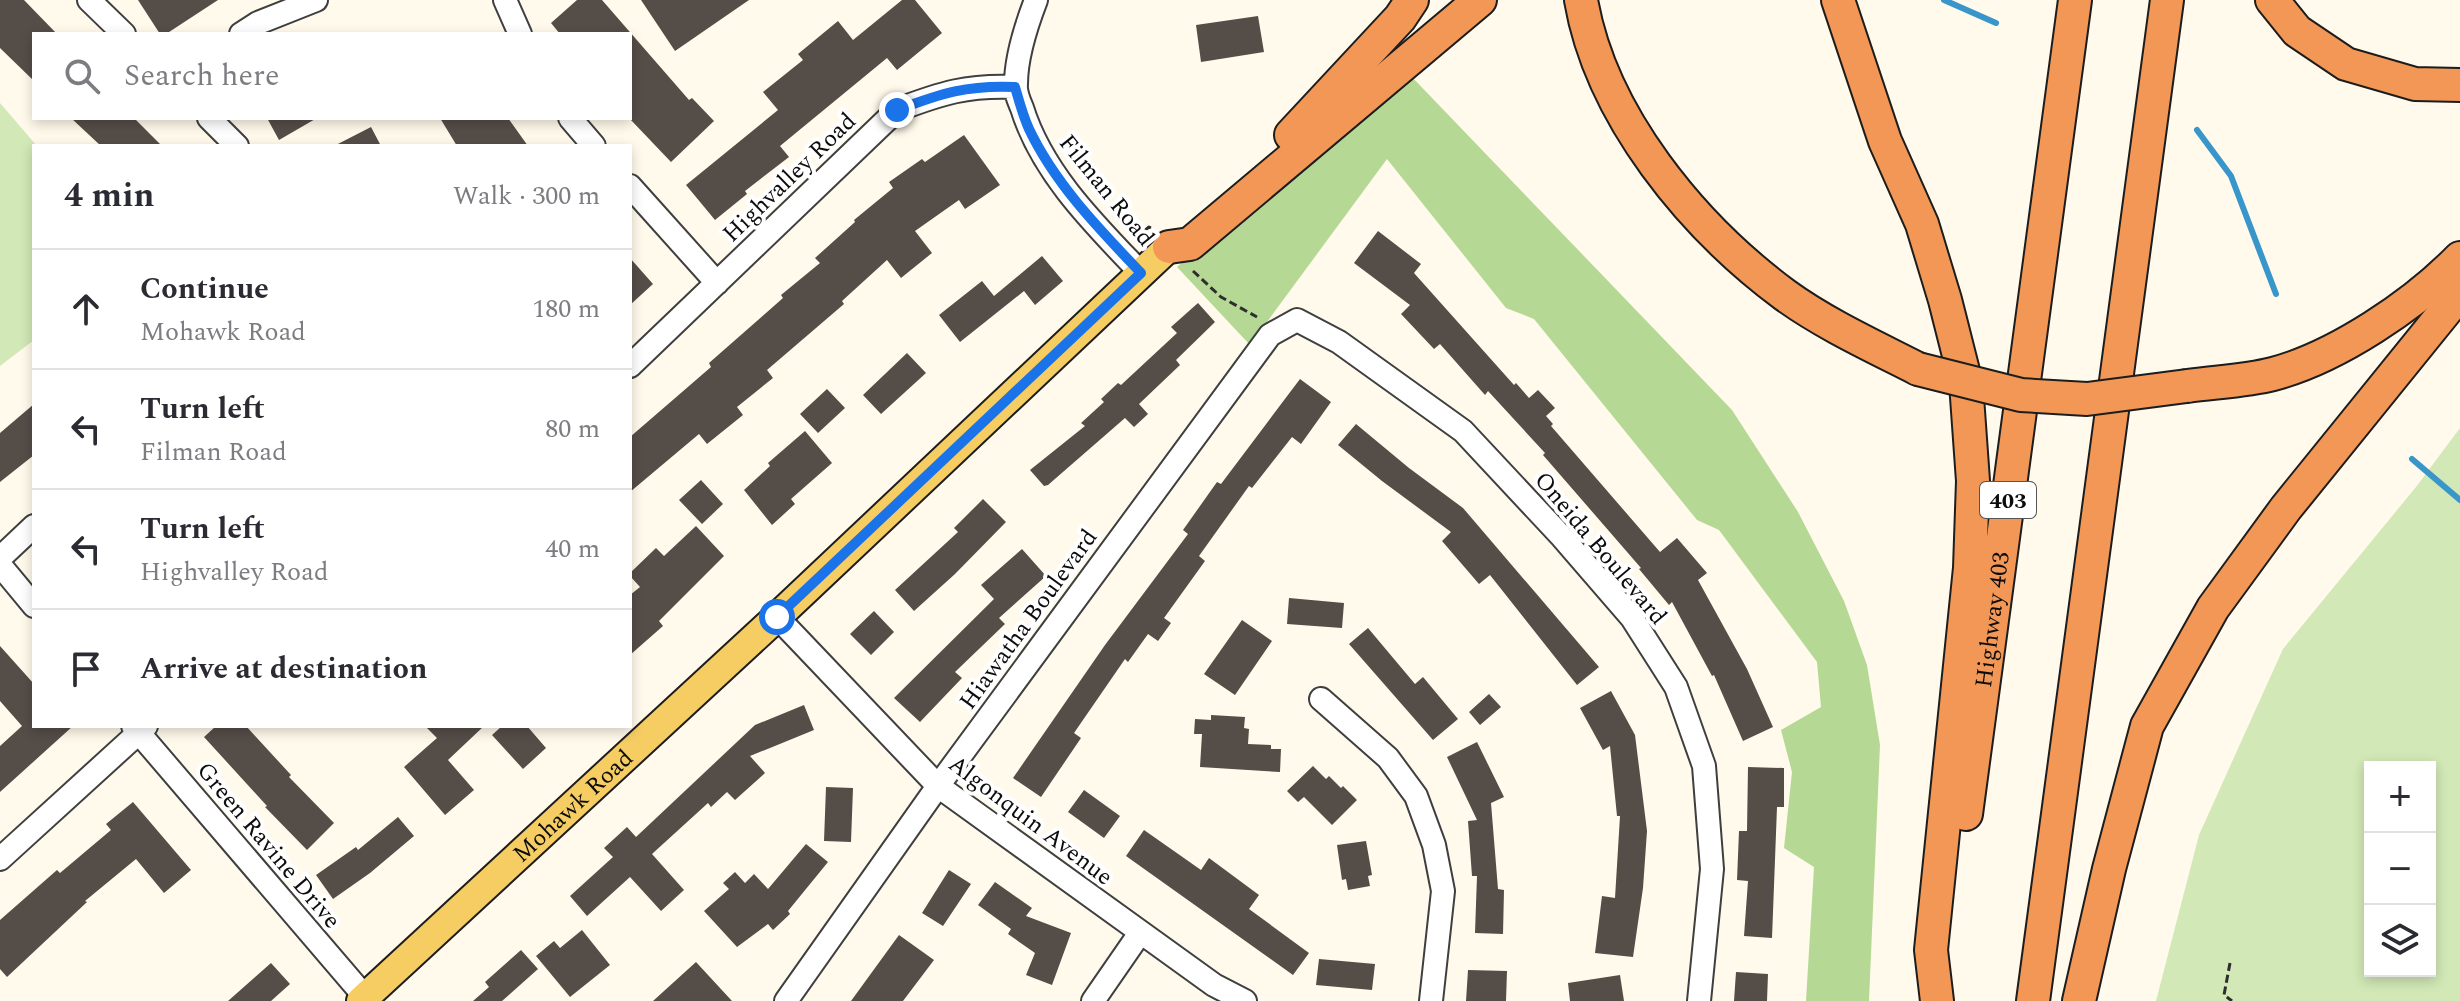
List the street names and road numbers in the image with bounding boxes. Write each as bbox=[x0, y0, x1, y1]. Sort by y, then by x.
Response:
street label: Highvalley Road bbox=[715, 104, 865, 251]
street label: Filman Road bbox=[1050, 127, 1163, 255]
street label: Oneida Boulevard bbox=[1525, 464, 1675, 633]
road number: 403 bbox=[1980, 482, 2036, 518]
street label: Hiawatha Boulevard bbox=[951, 522, 1107, 718]
street label: Highway 403 bbox=[1966, 550, 2020, 690]
street label: Mohawk Road bbox=[505, 741, 642, 872]
street label: Algonquin Avenue bbox=[940, 747, 1120, 895]
street label: Green Ravine Drive bbox=[187, 754, 349, 937]

